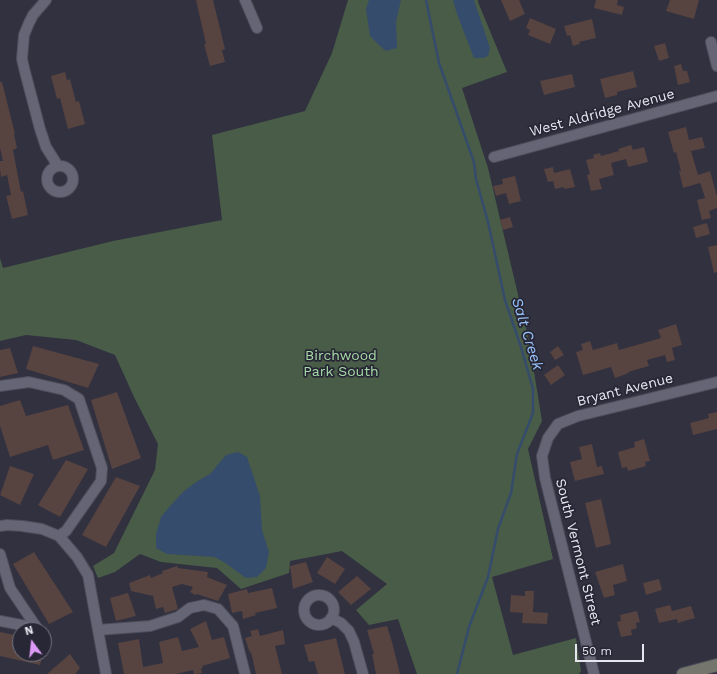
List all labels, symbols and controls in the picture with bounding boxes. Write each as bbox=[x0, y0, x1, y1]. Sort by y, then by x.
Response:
street label: West Aldridge Avenue bbox=[528, 86, 676, 140]
water label: Salt Creek bbox=[507, 295, 547, 373]
park label: Birchwood Park South bbox=[303, 348, 379, 380]
street label: Bryant Avenue bbox=[575, 370, 675, 410]
street label: South Vermont Street bbox=[552, 477, 604, 627]
north arrow bbox=[12, 622, 52, 662]
text: N bbox=[23, 624, 35, 638]
scale bar bbox=[577, 636, 646, 662]
text: 50 m bbox=[582, 644, 612, 658]

